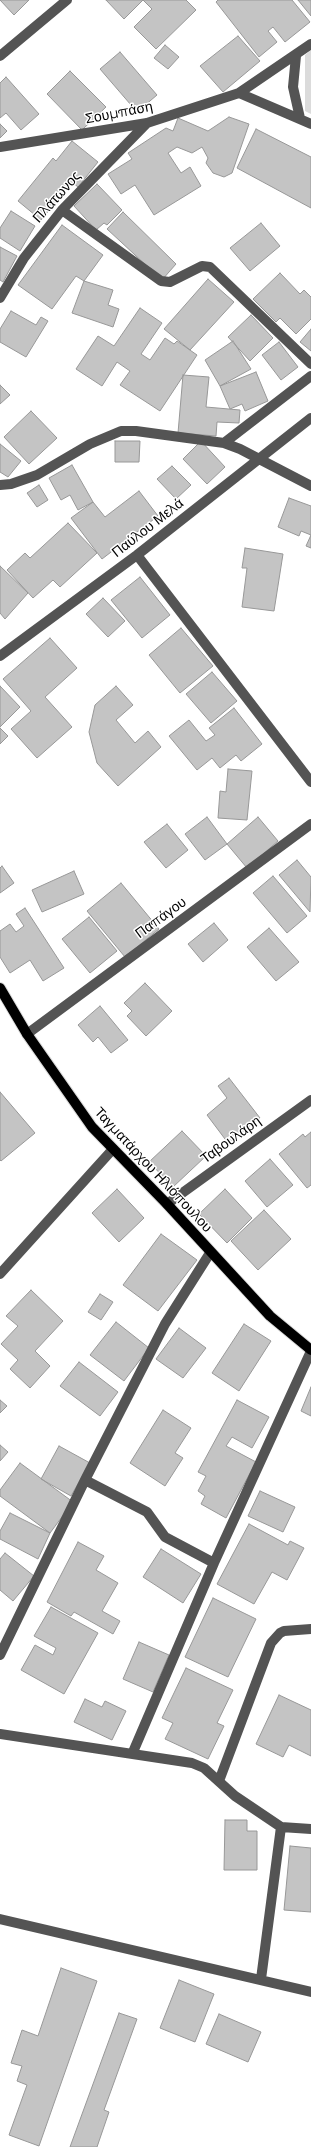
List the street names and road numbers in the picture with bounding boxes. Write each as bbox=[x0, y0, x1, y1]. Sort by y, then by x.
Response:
street label: Σουμπάση bbox=[84, 98, 154, 128]
street label: Πλάτωνος bbox=[29, 168, 85, 226]
street label: Παύλου Μελά bbox=[109, 495, 187, 561]
street label: Παπάγου bbox=[132, 894, 190, 942]
street label: Ταγματάρχου Ηλιόπουλου bbox=[91, 1104, 215, 1236]
street label: Ταβουλάρη bbox=[198, 1113, 264, 1167]

